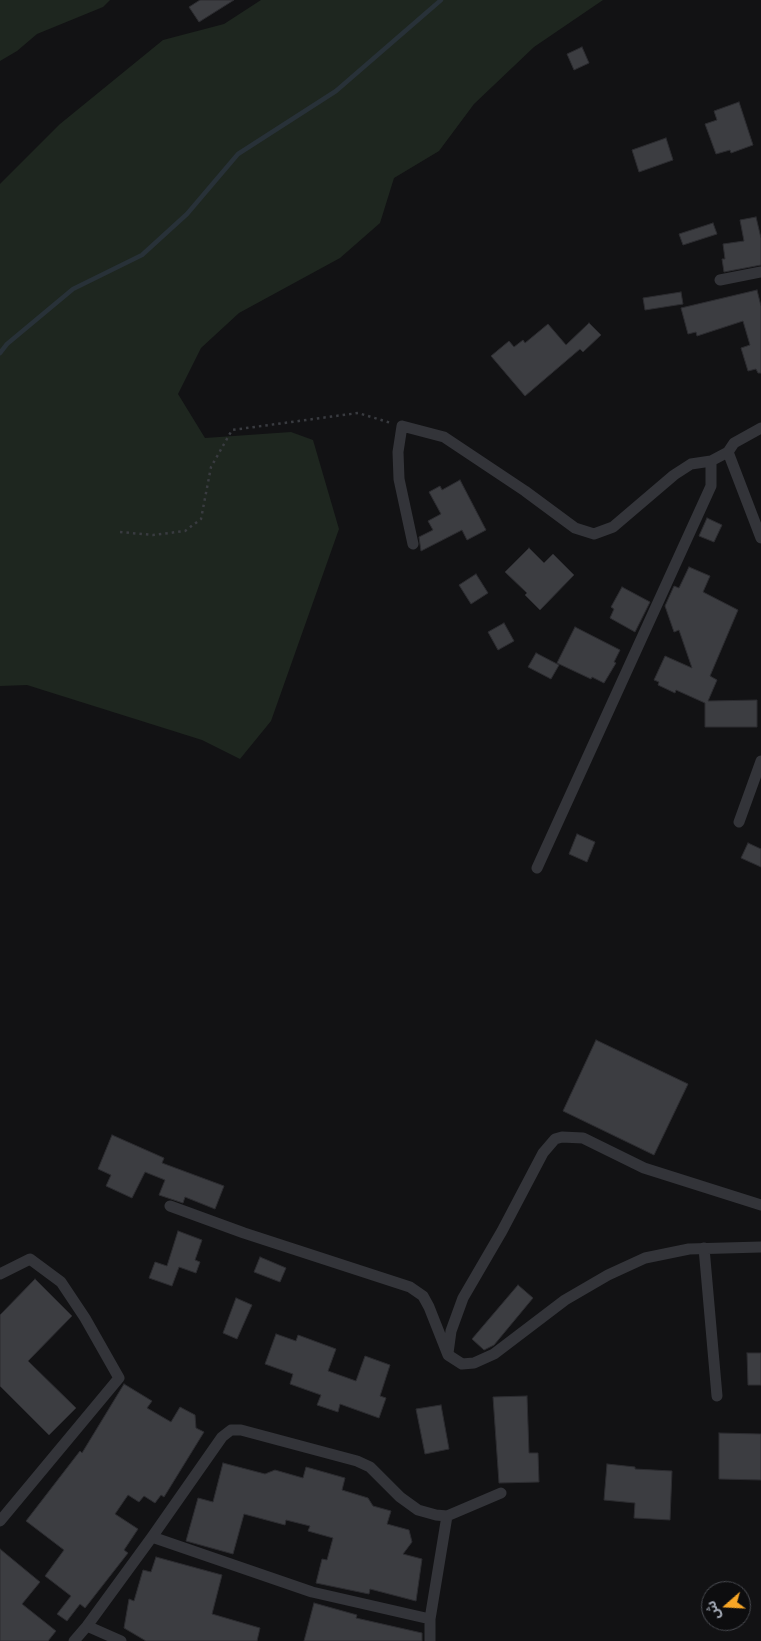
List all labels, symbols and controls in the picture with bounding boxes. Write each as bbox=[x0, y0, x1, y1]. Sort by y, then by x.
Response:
north arrow bbox=[701, 1581, 751, 1631]
text: ش bbox=[701, 1599, 724, 1623]

